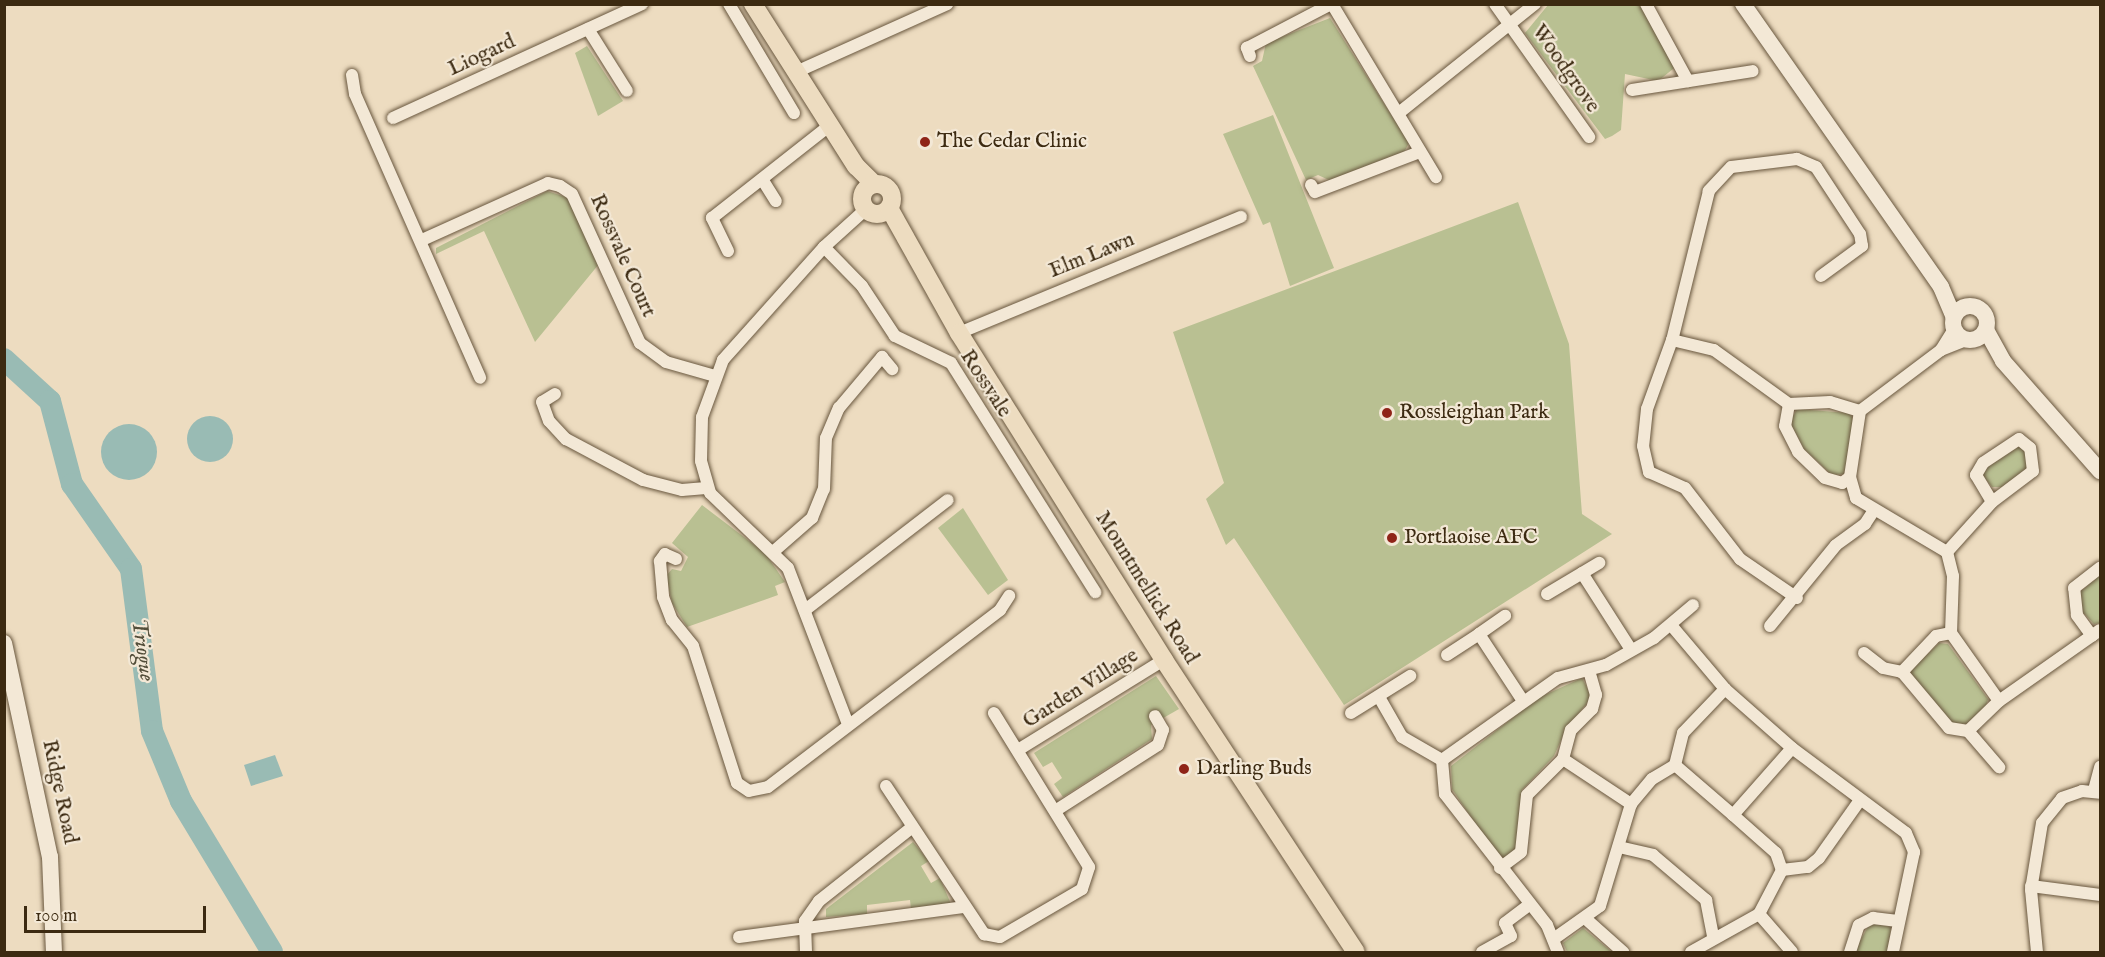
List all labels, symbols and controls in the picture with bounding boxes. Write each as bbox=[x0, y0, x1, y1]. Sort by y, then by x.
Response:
street label: Woodgrove bbox=[1525, 20, 1605, 118]
street label: Liogard bbox=[444, 30, 520, 82]
place label: The Cedar Clinic bbox=[937, 129, 1087, 155]
marker: The Cedar Clinic bbox=[918, 135, 932, 149]
street label: Rossvale Court bbox=[584, 190, 660, 322]
street label: Elm Lawn bbox=[1046, 227, 1138, 285]
street label: Rossvale bbox=[954, 345, 1016, 423]
place label: Rossleighan Park bbox=[1399, 400, 1549, 426]
marker: Rossleighan Park bbox=[1380, 406, 1394, 420]
street label: Mountmellick Road bbox=[1089, 507, 1203, 669]
place label: Portlaoise AFC bbox=[1404, 525, 1538, 551]
marker: Portlaoise AFC bbox=[1385, 531, 1399, 545]
water label: Triogue bbox=[125, 617, 159, 683]
street label: Garden Village bbox=[1019, 644, 1143, 734]
street label: Ridge Road bbox=[36, 738, 82, 846]
place label: Darling Buds bbox=[1196, 756, 1312, 782]
marker: Darling Buds bbox=[1177, 762, 1191, 776]
scale bar bbox=[27, 894, 208, 932]
text: 100 m bbox=[35, 905, 77, 928]

